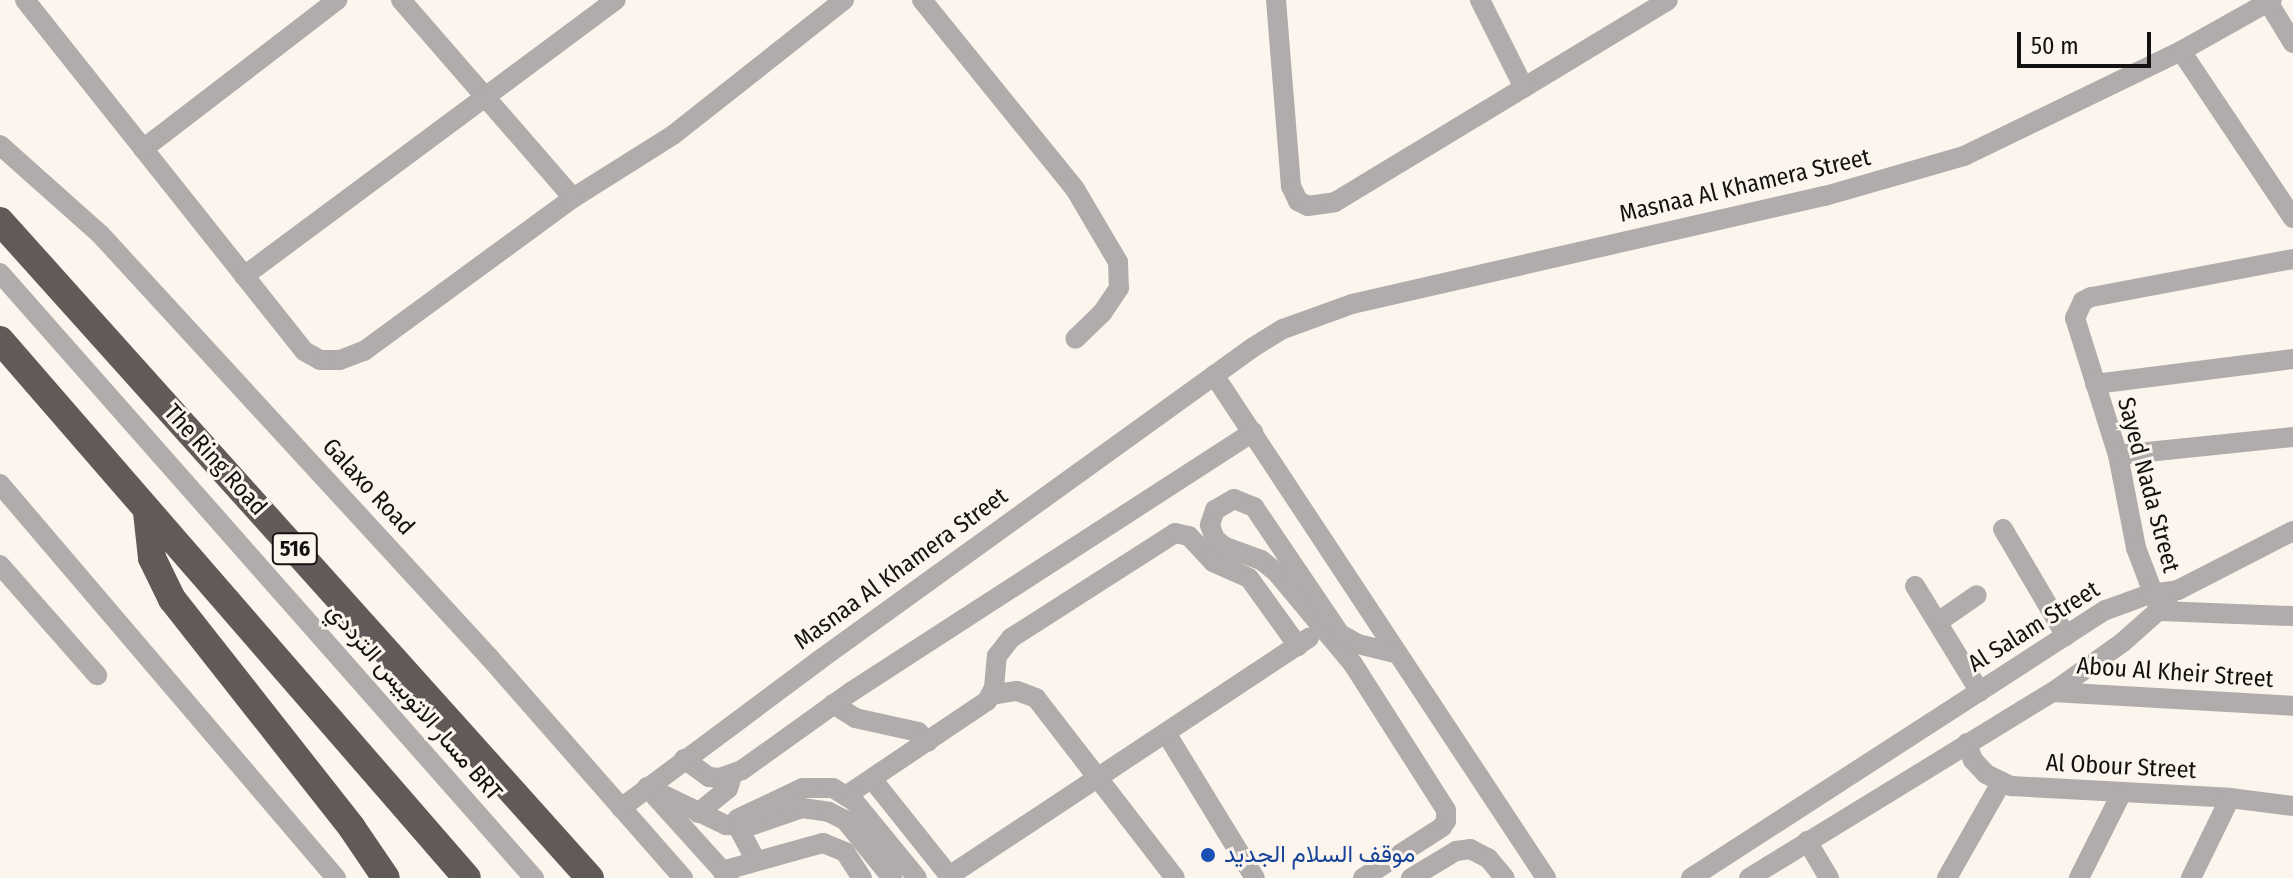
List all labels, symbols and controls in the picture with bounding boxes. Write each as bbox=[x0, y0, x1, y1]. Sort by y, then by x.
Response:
scale bar bbox=[2021, 16, 2155, 66]
text: 50 m bbox=[2031, 32, 2079, 60]
street label: Masnaa Al Khamera Street bbox=[1617, 143, 1873, 229]
street label: Sayed Nada Street bbox=[2111, 394, 2185, 576]
street label: The Ring Road bbox=[158, 398, 272, 522]
street label: Galaxo Road bbox=[316, 433, 420, 541]
street label: Masnaa Al Khamera Street bbox=[789, 482, 1013, 656]
road number: 516 bbox=[271, 531, 319, 567]
street label: Al Salam Street bbox=[1963, 575, 2105, 679]
street label: مسار الاتوبيس الترددي BRT bbox=[320, 597, 508, 807]
street label: Abou Al Kheir Street bbox=[2076, 652, 2274, 694]
street label: Al Obour Street bbox=[2045, 749, 2197, 785]
place label: موقف السلام الجديد bbox=[1224, 841, 1415, 869]
marker: موقف السلام الجديد bbox=[1199, 846, 1217, 864]

